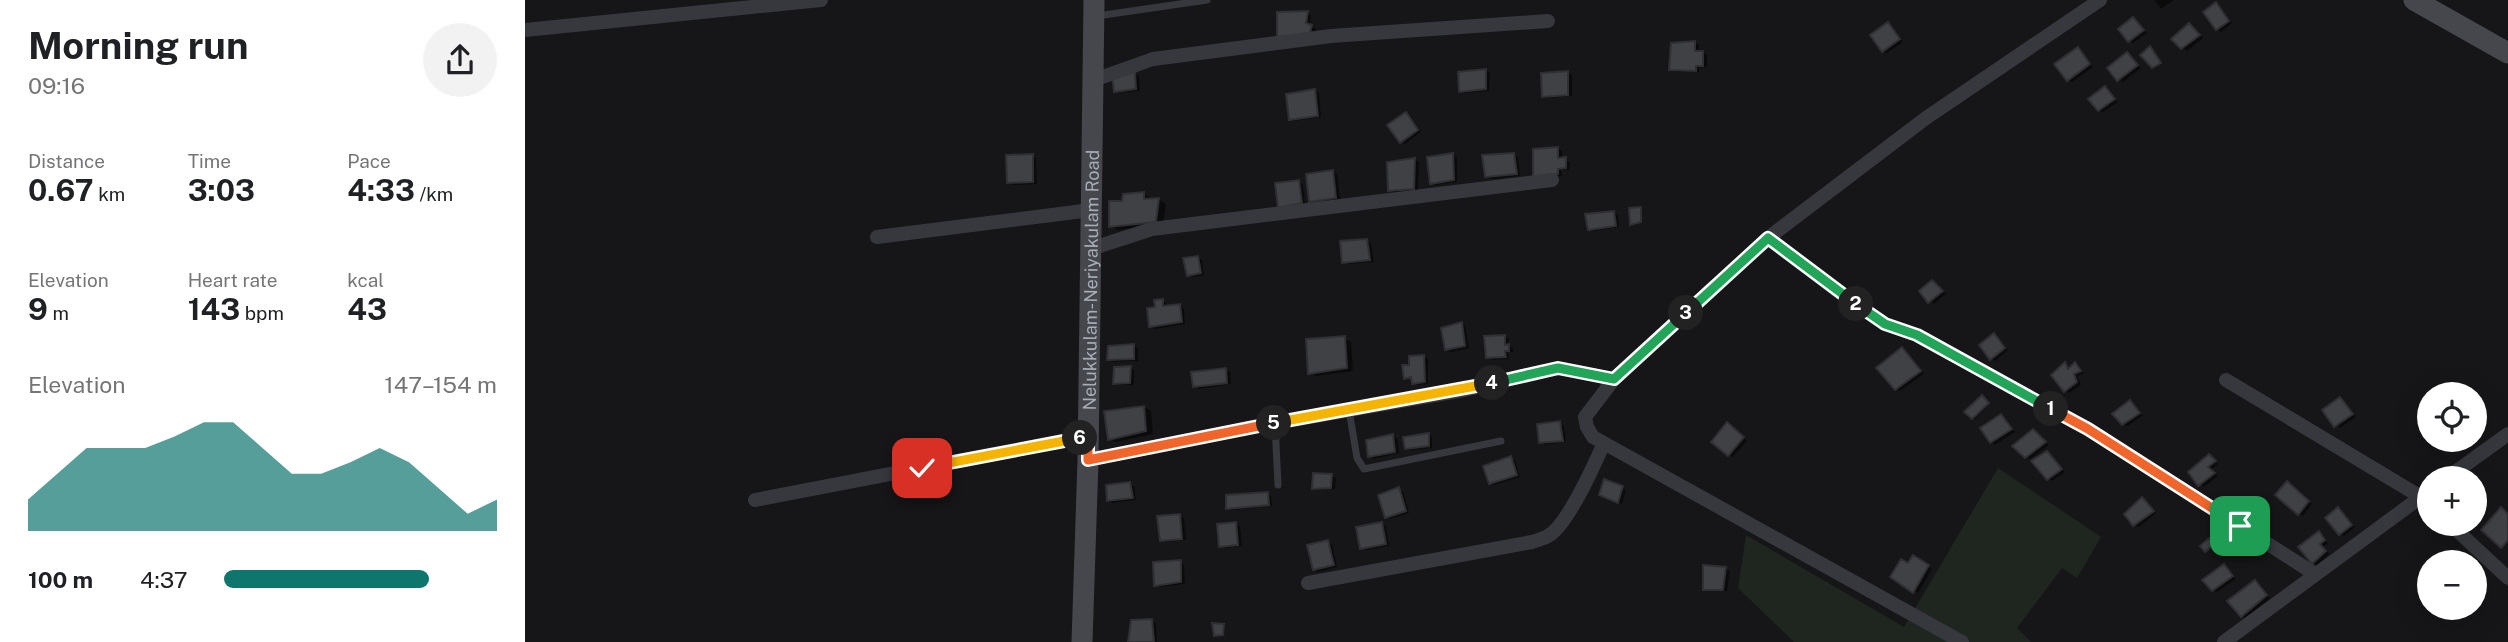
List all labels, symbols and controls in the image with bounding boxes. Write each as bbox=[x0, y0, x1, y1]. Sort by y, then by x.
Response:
text: Morning run bbox=[28, 23, 249, 68]
button: share bbox=[423, 23, 497, 97]
text: 09:16 bbox=[28, 72, 85, 99]
text: Distance bbox=[28, 150, 105, 172]
text: Time bbox=[188, 150, 231, 172]
text: Pace bbox=[347, 150, 391, 172]
street label: Nelukkulam-Neriyakulam Road bbox=[1078, 150, 1103, 411]
text: 0.67 bbox=[28, 172, 94, 208]
text: 3:03 bbox=[188, 172, 255, 208]
text: 4:33 bbox=[347, 172, 415, 208]
text: km bbox=[94, 183, 125, 205]
text: /km bbox=[415, 183, 453, 205]
text: Elevation bbox=[28, 269, 109, 291]
text: Heart rate bbox=[188, 269, 277, 291]
text: kcal bbox=[347, 269, 384, 291]
pin: 2 bbox=[1839, 286, 1873, 322]
text: 9 bbox=[28, 291, 48, 327]
text: 143 bbox=[188, 291, 240, 327]
text: 43 bbox=[347, 291, 387, 327]
text: 2 bbox=[1849, 292, 1862, 314]
pin: 3 bbox=[1669, 296, 1703, 330]
text: 3 bbox=[1679, 301, 1692, 323]
text: m bbox=[48, 302, 69, 324]
text: bpm bbox=[240, 302, 284, 324]
pin: 4 bbox=[1475, 366, 1509, 400]
text: Elevation bbox=[28, 371, 126, 398]
text: 147–154 m bbox=[384, 371, 497, 398]
text: 4 bbox=[1485, 371, 1498, 393]
map controls bbox=[2417, 382, 2487, 620]
button: locate bbox=[2417, 382, 2487, 452]
pin: 1 bbox=[2033, 392, 2069, 426]
text: 1 bbox=[2046, 397, 2055, 419]
pin: 5 bbox=[1257, 406, 1291, 440]
text: 5 bbox=[1267, 411, 1280, 433]
pin: 6 bbox=[1063, 420, 1097, 456]
text: 6 bbox=[1073, 426, 1086, 448]
pin bbox=[892, 438, 952, 498]
icon: check bbox=[903, 449, 941, 487]
button: + bbox=[2417, 466, 2487, 536]
pin bbox=[2210, 496, 2270, 556]
icon: arrive bbox=[2221, 507, 2259, 545]
button: − bbox=[2417, 550, 2487, 620]
text: 100 m bbox=[28, 566, 93, 593]
text: 4:37 bbox=[140, 566, 188, 593]

